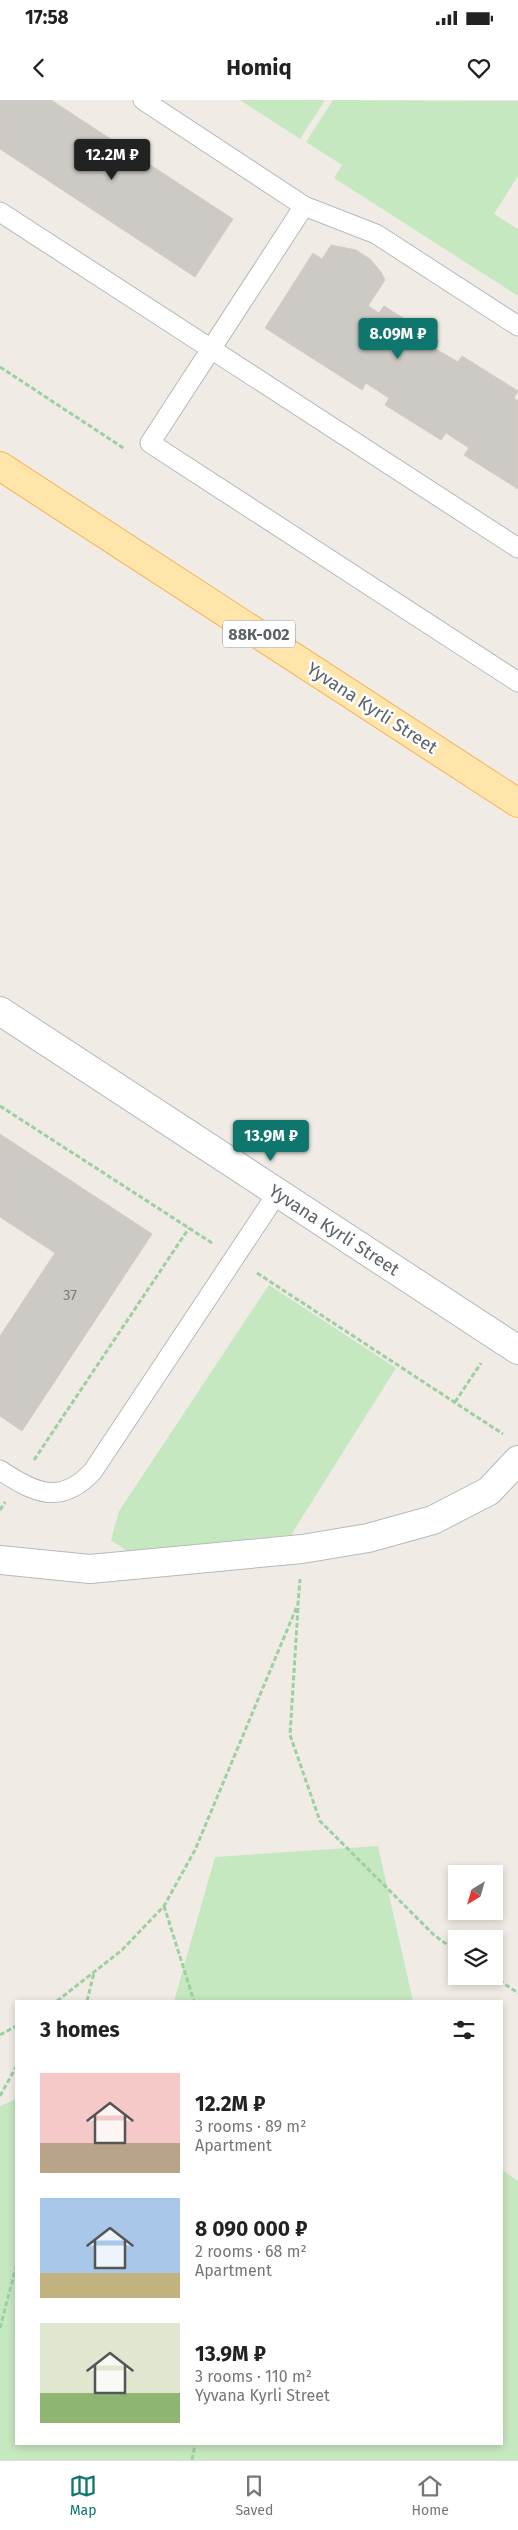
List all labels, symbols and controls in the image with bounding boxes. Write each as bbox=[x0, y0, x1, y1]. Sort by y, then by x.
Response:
text: 17:58 bbox=[25, 6, 69, 29]
icon: back bbox=[25, 54, 53, 82]
text: Homiq bbox=[226, 54, 292, 81]
icon: heart bbox=[465, 54, 493, 82]
pin: 12.2M ₽ bbox=[66, 138, 158, 181]
text: 12.2M ₽ bbox=[85, 145, 139, 164]
pin: 8.09M ₽ bbox=[352, 318, 444, 360]
text: 8.09M ₽ bbox=[370, 324, 426, 343]
road number: 88К-002 bbox=[223, 620, 295, 648]
street label: Yyvana Kyrli Street bbox=[302, 658, 442, 759]
pin: 13.9M ₽ bbox=[225, 1120, 317, 1162]
text: 13.9M ₽ bbox=[244, 1126, 298, 1145]
street label: Yyvana Kyrli Street bbox=[264, 1180, 404, 1281]
house number: 37 bbox=[63, 1286, 77, 1304]
north arrow bbox=[448, 1865, 502, 1920]
map controls bbox=[448, 1865, 503, 1985]
button: layers bbox=[448, 1930, 503, 1985]
icon: filters bbox=[450, 2016, 478, 2044]
text: 3 homes bbox=[40, 2017, 120, 2043]
text: 12.2M ₽ bbox=[195, 2091, 265, 2117]
icon: home bbox=[80, 2093, 140, 2153]
text: 3 rooms · 89 m² bbox=[195, 2117, 306, 2136]
text: Apartment bbox=[195, 2136, 272, 2155]
text: 8 090 000 ₽ bbox=[195, 2216, 308, 2242]
icon: home bbox=[80, 2218, 140, 2278]
text: 2 rooms · 68 m² bbox=[195, 2242, 307, 2261]
text: Apartment bbox=[195, 2261, 272, 2280]
text: 13.9M ₽ bbox=[195, 2341, 266, 2367]
icon: home bbox=[80, 2343, 140, 2403]
text: 3 rooms · 110 m² bbox=[195, 2367, 312, 2386]
text: Yyvana Kyrli Street bbox=[195, 2386, 330, 2405]
tab: Map bbox=[69, 2472, 97, 2519]
tab: Saved bbox=[235, 2472, 273, 2519]
tab: Home bbox=[412, 2472, 449, 2519]

